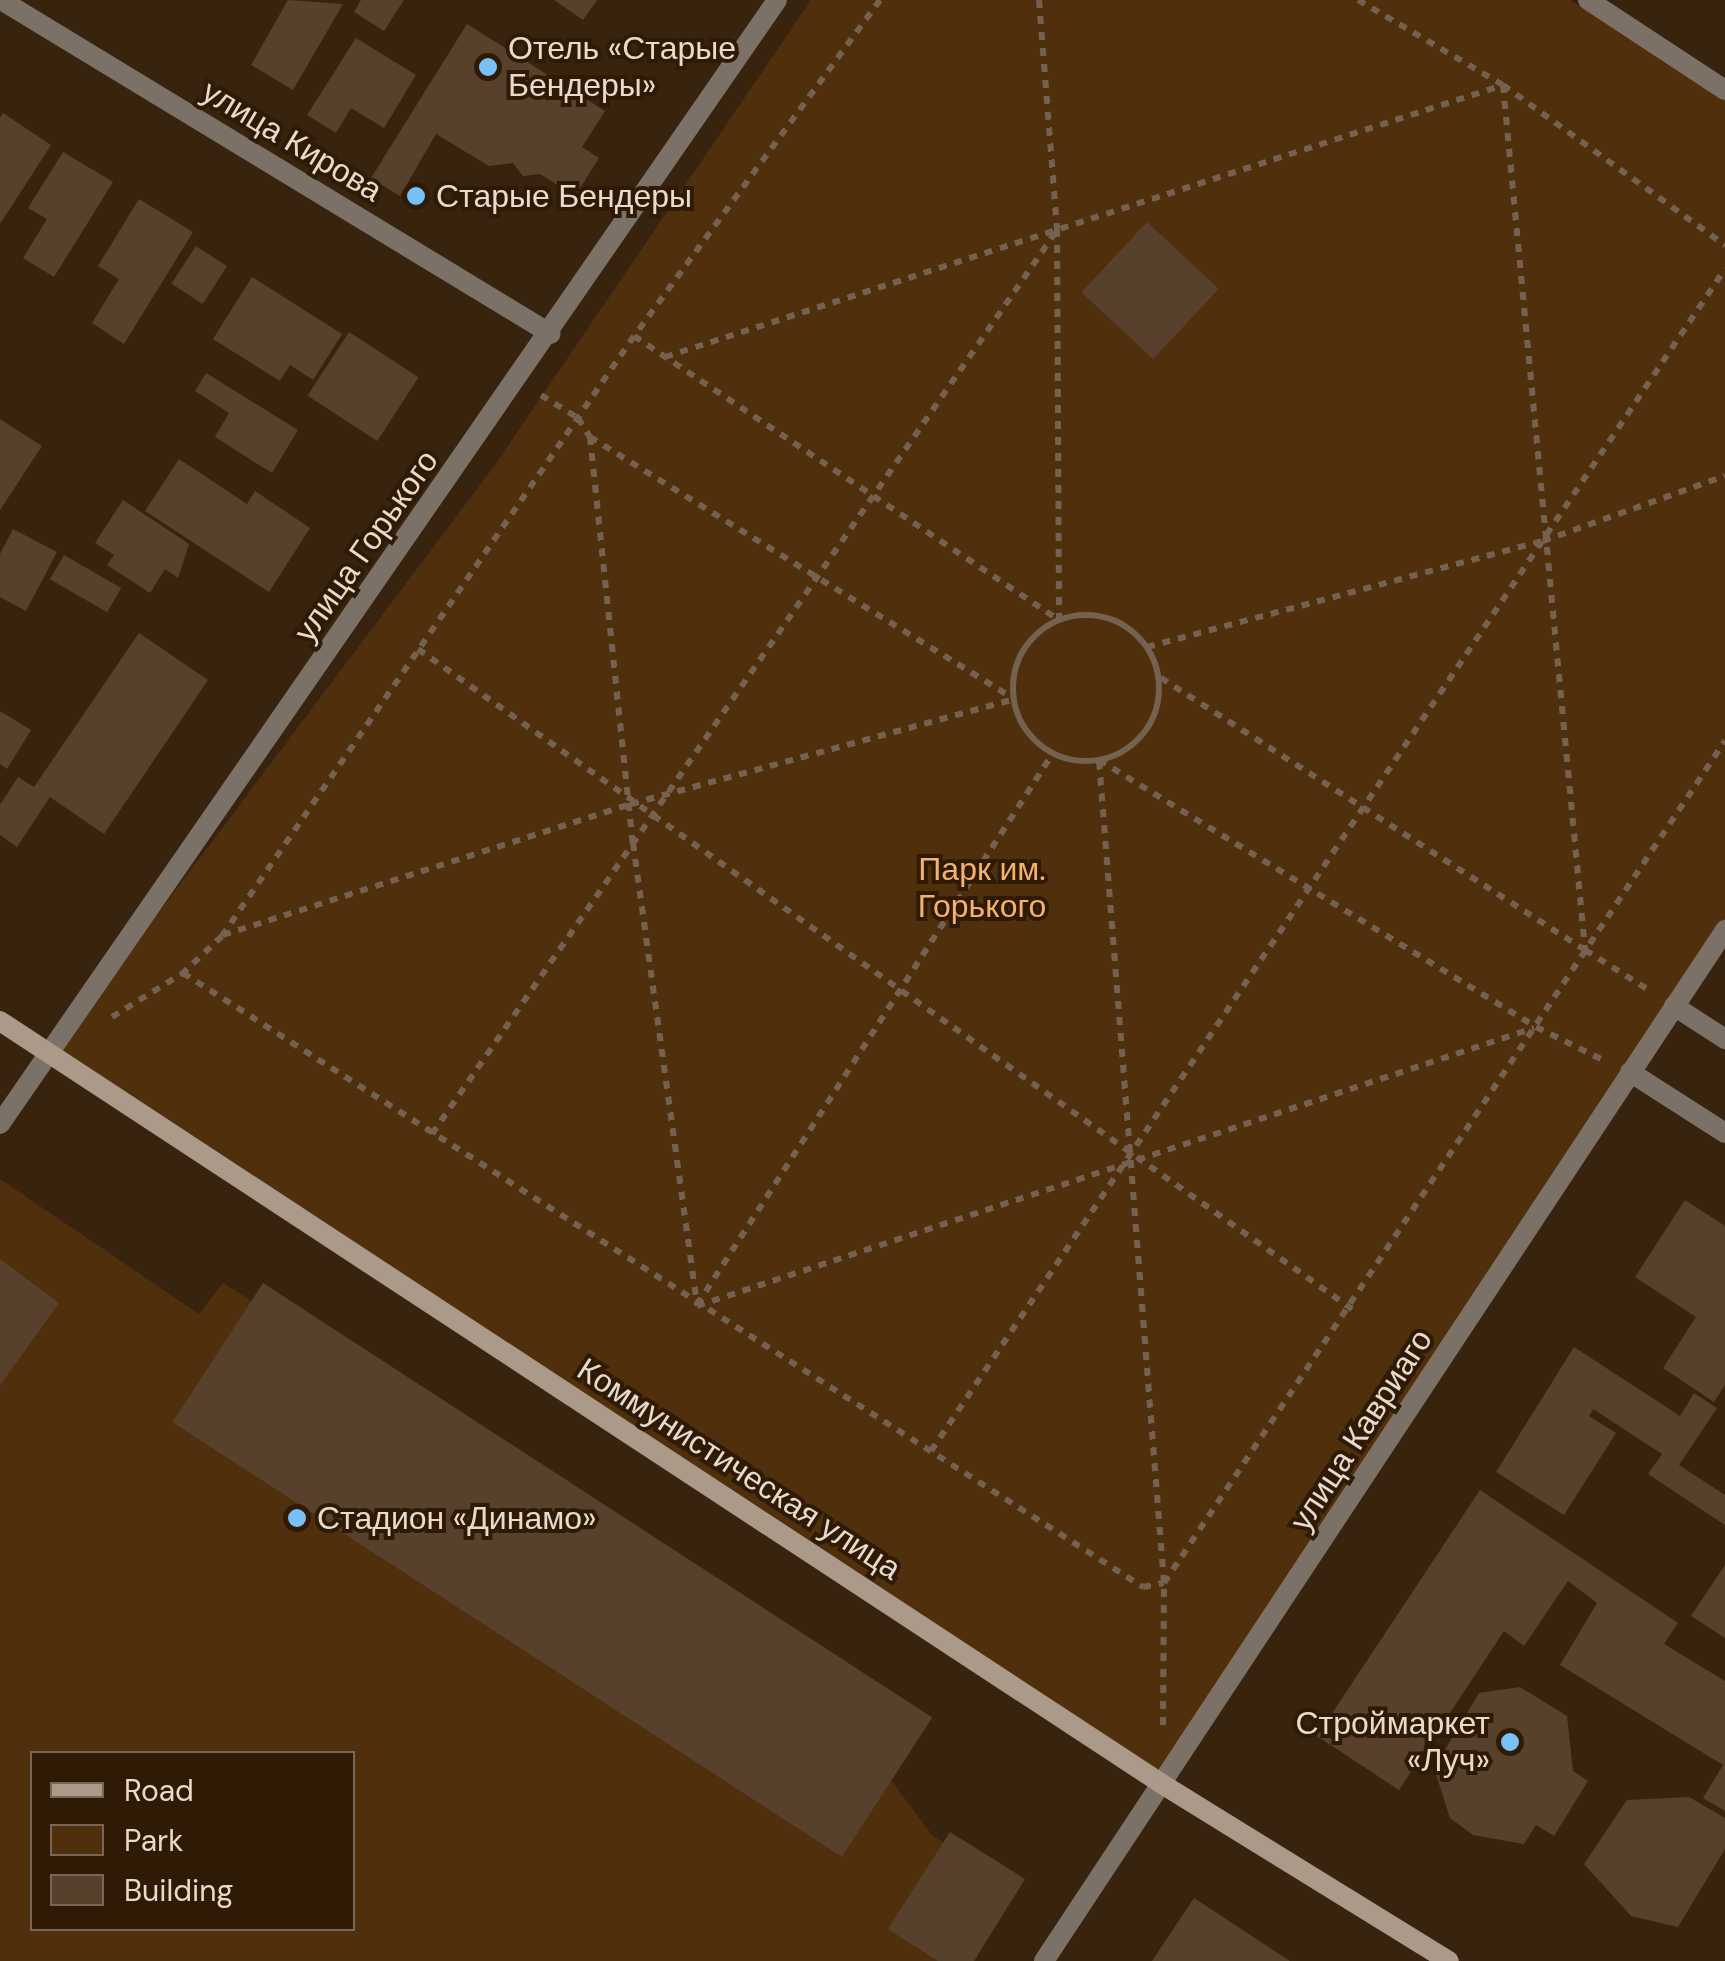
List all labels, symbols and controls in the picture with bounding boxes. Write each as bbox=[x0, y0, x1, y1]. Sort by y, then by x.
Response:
place label: Отель «Старые Бендеры» bbox=[508, 30, 736, 105]
marker: Отель «Старые Бендеры» bbox=[477, 56, 499, 78]
street label: улица Кирова bbox=[195, 72, 389, 210]
place label: Старые Бендеры bbox=[436, 177, 692, 215]
marker: Старые Бендеры bbox=[405, 185, 427, 207]
street label: улица Горького bbox=[286, 443, 446, 649]
park label: Парк им. Горького bbox=[918, 851, 1046, 926]
street label: улица Кавриаго bbox=[1282, 1322, 1440, 1538]
street label: Коммунистическая улица bbox=[570, 1350, 908, 1588]
place label: Стадион «Динамо» bbox=[317, 1499, 596, 1537]
marker: Стадион «Динамо» bbox=[286, 1507, 308, 1529]
place label: Строймаркет «Луч» bbox=[1295, 1705, 1490, 1780]
marker: Строймаркет «Луч» bbox=[1499, 1731, 1521, 1753]
legend bbox=[30, 1751, 355, 1931]
text: Road bbox=[124, 1771, 194, 1810]
text: Park bbox=[124, 1821, 183, 1860]
text: Building bbox=[124, 1871, 233, 1910]

